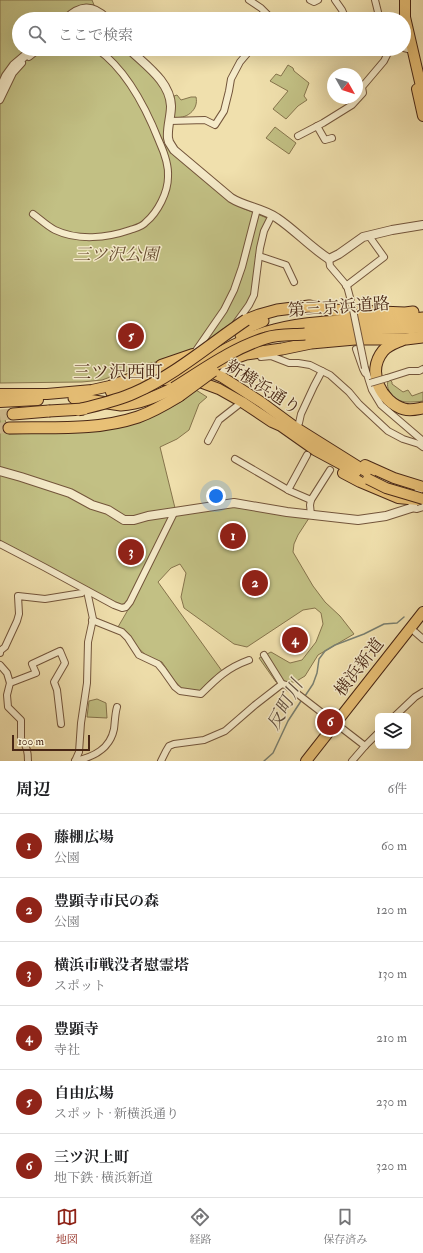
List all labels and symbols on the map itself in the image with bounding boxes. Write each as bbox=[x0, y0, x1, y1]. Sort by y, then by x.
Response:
north arrow bbox=[327, 68, 363, 104]
park label: 三ツ沢公園 bbox=[74, 244, 161, 265]
street label: 第三京浜道路 bbox=[287, 293, 391, 321]
pin: 5 bbox=[118, 321, 144, 351]
street label: 新横浜通り bbox=[222, 355, 304, 419]
district label: 三ツ沢西町 bbox=[73, 361, 163, 384]
your location bbox=[206, 486, 226, 506]
pin: 1 bbox=[220, 521, 246, 551]
pin: 3 bbox=[118, 537, 144, 567]
pin: 2 bbox=[242, 568, 268, 598]
pin: 4 bbox=[282, 625, 308, 655]
street label: 横浜新道 bbox=[330, 634, 388, 700]
water label: 反町川 bbox=[262, 674, 309, 734]
pin: 6 bbox=[317, 707, 343, 737]
scale bar bbox=[12, 733, 90, 752]

